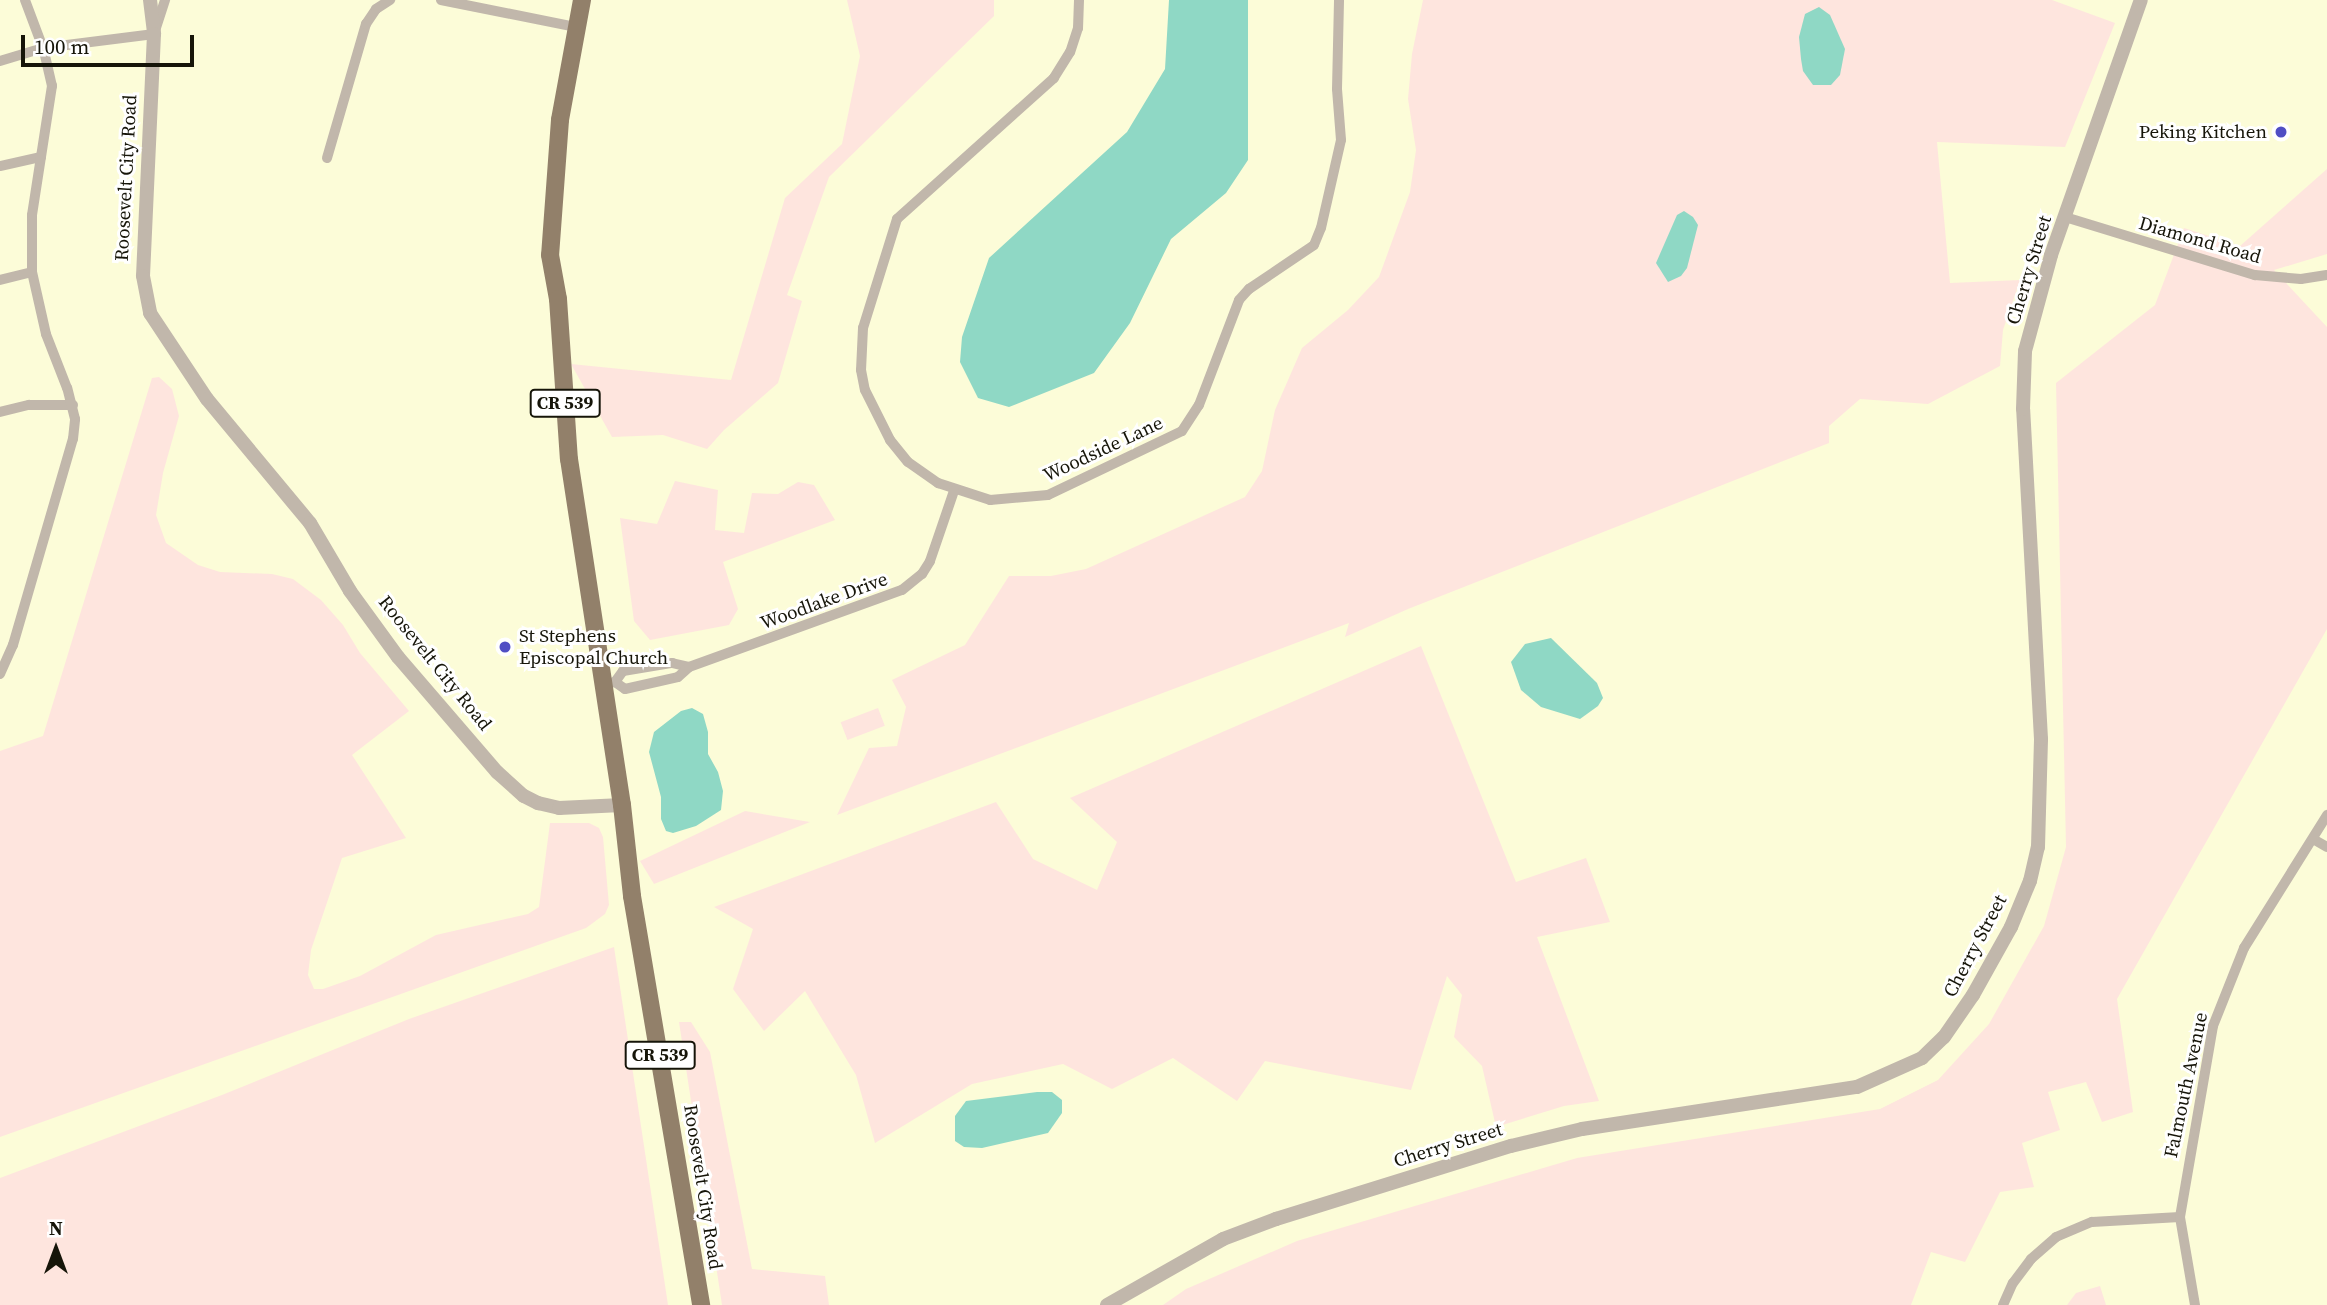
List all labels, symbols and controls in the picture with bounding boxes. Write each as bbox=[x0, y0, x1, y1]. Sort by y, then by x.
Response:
scale bar bbox=[24, 21, 198, 65]
text: 100 m bbox=[34, 32, 89, 61]
street label: Roosevelt City Road bbox=[110, 94, 142, 262]
place label: Peking Kitchen bbox=[2139, 121, 2267, 143]
marker: Peking Kitchen bbox=[2273, 124, 2289, 140]
street label: Diamond Road bbox=[2136, 212, 2264, 268]
street label: Cherry Street bbox=[2002, 213, 2056, 327]
road number: CR 539 bbox=[528, 388, 602, 418]
street label: Woodside Lane bbox=[1040, 411, 1166, 487]
street label: Woodlake Drive bbox=[757, 567, 891, 635]
street label: Roosevelt City Road bbox=[374, 591, 496, 735]
place label: St Stephens Episcopal Church bbox=[519, 625, 668, 669]
marker: St Stephens Episcopal Church bbox=[497, 639, 513, 655]
street label: Cherry Street bbox=[1938, 891, 2012, 1001]
street label: Falmouth Avenue bbox=[2159, 1010, 2213, 1160]
road number: CR 539 bbox=[623, 1040, 697, 1070]
street label: Roosevelt City Road bbox=[679, 1103, 727, 1271]
street label: Cherry Street bbox=[1391, 1118, 1505, 1172]
north arrow bbox=[21, 1214, 91, 1284]
text: N bbox=[49, 1215, 63, 1241]

